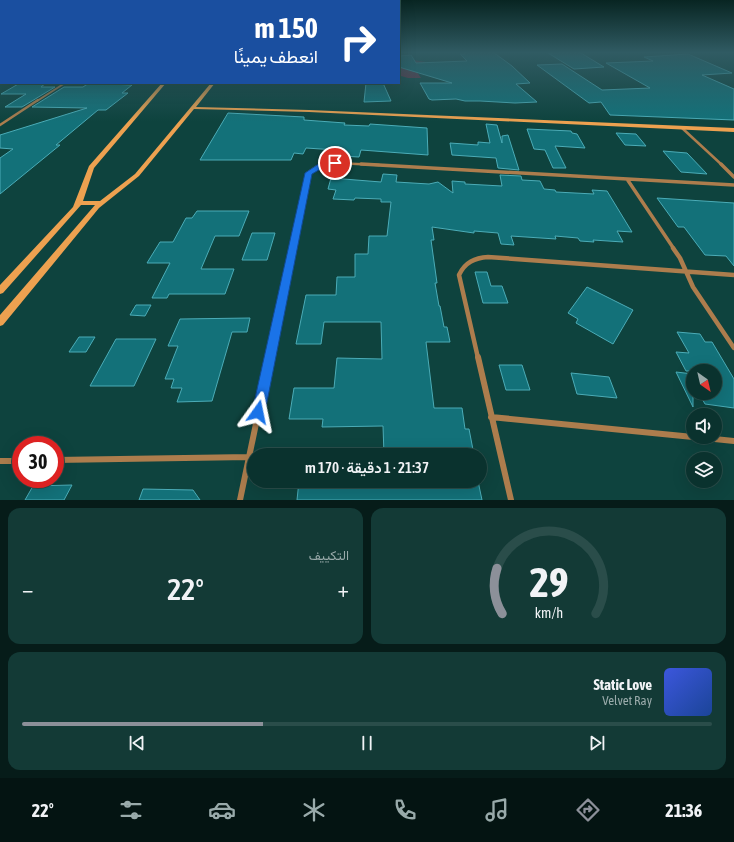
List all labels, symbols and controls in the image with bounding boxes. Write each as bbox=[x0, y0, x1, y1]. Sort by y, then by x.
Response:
text: 150 m bbox=[255, 12, 318, 44]
icon: right bbox=[332, 16, 384, 68]
text: انعطف يمينًا bbox=[234, 46, 318, 67]
pin bbox=[318, 146, 352, 180]
icon: arrive bbox=[324, 152, 346, 174]
north arrow bbox=[686, 364, 722, 400]
map controls bbox=[686, 364, 722, 488]
position arrow bbox=[237, 391, 279, 433]
button: sound bbox=[686, 408, 722, 444]
speed limit sign: 30 bbox=[12, 436, 64, 488]
button: layers bbox=[686, 452, 722, 488]
text: 21:37 · 1 دقيقة · 170 m bbox=[305, 459, 429, 476]
text: التكييف bbox=[309, 548, 349, 563]
text: 29 bbox=[529, 558, 568, 606]
text: 22° bbox=[167, 572, 204, 606]
text: − bbox=[22, 576, 33, 602]
text: + bbox=[338, 576, 349, 602]
text: km/h bbox=[534, 605, 563, 621]
text: Static Love bbox=[593, 676, 652, 693]
text: Velvet Ray bbox=[602, 693, 652, 708]
icon: previous bbox=[126, 732, 148, 754]
icon: pause bbox=[356, 732, 378, 754]
icon: next bbox=[586, 732, 608, 754]
icon: filters bbox=[117, 796, 145, 824]
icon: car bbox=[208, 796, 236, 824]
icon: climate bbox=[300, 796, 328, 824]
icon: phone bbox=[391, 796, 419, 824]
icon: music bbox=[483, 796, 511, 824]
icon: directions bbox=[574, 796, 602, 824]
text: 22° bbox=[32, 800, 54, 821]
text: 21:36 bbox=[665, 800, 702, 821]

